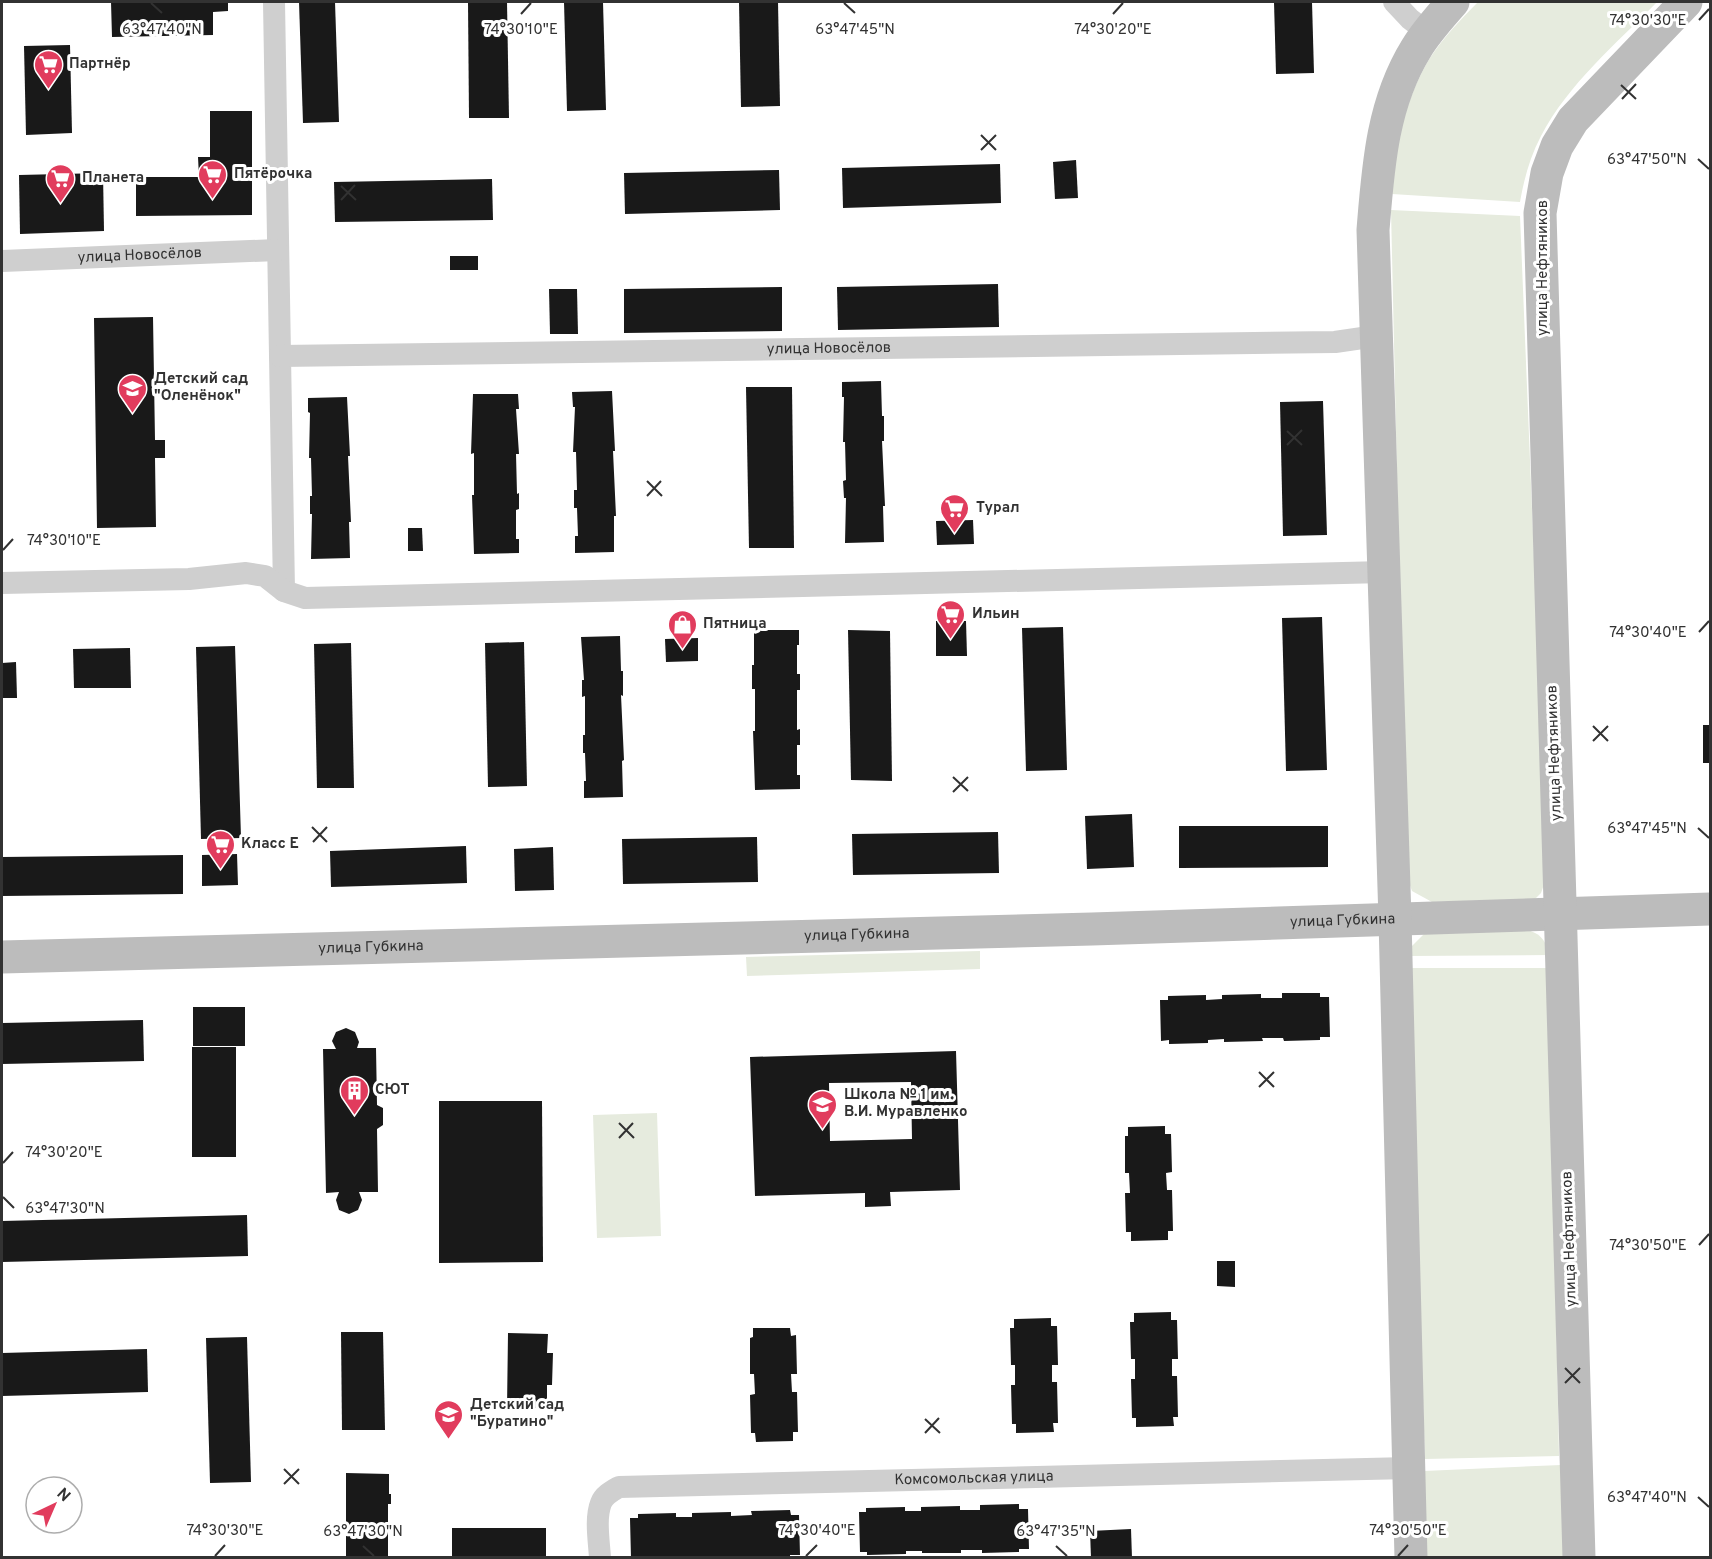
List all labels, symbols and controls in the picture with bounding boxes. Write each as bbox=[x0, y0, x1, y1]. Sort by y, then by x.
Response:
text: 74°30'30"E bbox=[1609, 12, 1687, 31]
text: 63°47'40"N bbox=[122, 21, 202, 40]
text: 74°30'10"E bbox=[484, 21, 558, 40]
text: 63°47'45"N bbox=[815, 21, 895, 40]
text: 74°30'20"E bbox=[1074, 21, 1152, 40]
supermarket icon: Партнёр bbox=[32, 48, 64, 90]
place label: Партнёр bbox=[69, 55, 131, 74]
text: 63°47'50"N bbox=[1607, 151, 1687, 170]
supermarket icon: Пятёрочка bbox=[197, 158, 229, 200]
supermarket icon: Планета bbox=[45, 162, 77, 204]
place label: Пятёрочка bbox=[234, 165, 312, 184]
place label: Планета bbox=[82, 169, 144, 188]
street label: улица Нефтяников bbox=[1534, 200, 1553, 336]
street label: улица Новосёлов bbox=[77, 244, 202, 267]
street label: улица Новосёлов bbox=[767, 338, 891, 359]
place label: Детский сад "Оленёнок" bbox=[154, 370, 248, 406]
school or university icon: Детский сад "Оленёнок" bbox=[117, 372, 149, 414]
supermarket icon: Турал bbox=[939, 492, 971, 534]
place label: Турал bbox=[976, 499, 1020, 518]
text: 74°30'10"E bbox=[27, 532, 101, 551]
supermarket icon: Ильин bbox=[935, 598, 967, 640]
place label: Ильин bbox=[972, 605, 1020, 624]
shop icon: Пятница bbox=[666, 608, 698, 650]
place label: Пятница bbox=[703, 615, 767, 634]
text: 74°30'40"E bbox=[1609, 624, 1687, 643]
street label: улица Нефтяников bbox=[1543, 685, 1567, 821]
text: 63°47'45"N bbox=[1607, 820, 1687, 839]
supermarket icon: Класс Е bbox=[204, 828, 236, 870]
place label: Класс Е bbox=[241, 835, 299, 854]
street label: улица Губкина bbox=[1289, 910, 1396, 932]
street label: улица Губкина bbox=[804, 924, 910, 946]
street label: улица Губкина bbox=[318, 937, 424, 958]
building icon: СЮТ bbox=[338, 1074, 370, 1116]
place label: СЮТ bbox=[375, 1081, 409, 1100]
place label: Школа № 1 им. В.И. Муравленко bbox=[844, 1086, 967, 1122]
school or university icon: Школа № 1 им. В.И. Муравленко bbox=[807, 1088, 839, 1130]
text: 74°30'20"E bbox=[25, 1144, 103, 1163]
street label: улица Нефтяников bbox=[1558, 1171, 1582, 1307]
text: 63°47'30"N bbox=[25, 1200, 105, 1219]
text: 74°30'50"E bbox=[1609, 1237, 1687, 1256]
place label: Детский сад "Буратино" bbox=[470, 1396, 564, 1432]
school or university icon: Детский сад "Буратино" bbox=[433, 1398, 465, 1440]
street label: Комсомольская улица bbox=[894, 1467, 1054, 1490]
north arrow bbox=[24, 1475, 84, 1535]
text: N bbox=[52, 1484, 74, 1507]
text: 63°47'40"N bbox=[1607, 1489, 1687, 1508]
text: 74°30'30"E bbox=[186, 1522, 264, 1541]
text: 74°30'40"E bbox=[778, 1522, 856, 1541]
text: 74°30'50"E bbox=[1369, 1522, 1447, 1541]
text: 63°47'30"N bbox=[323, 1523, 403, 1542]
text: 63°47'35"N bbox=[1016, 1523, 1096, 1542]

